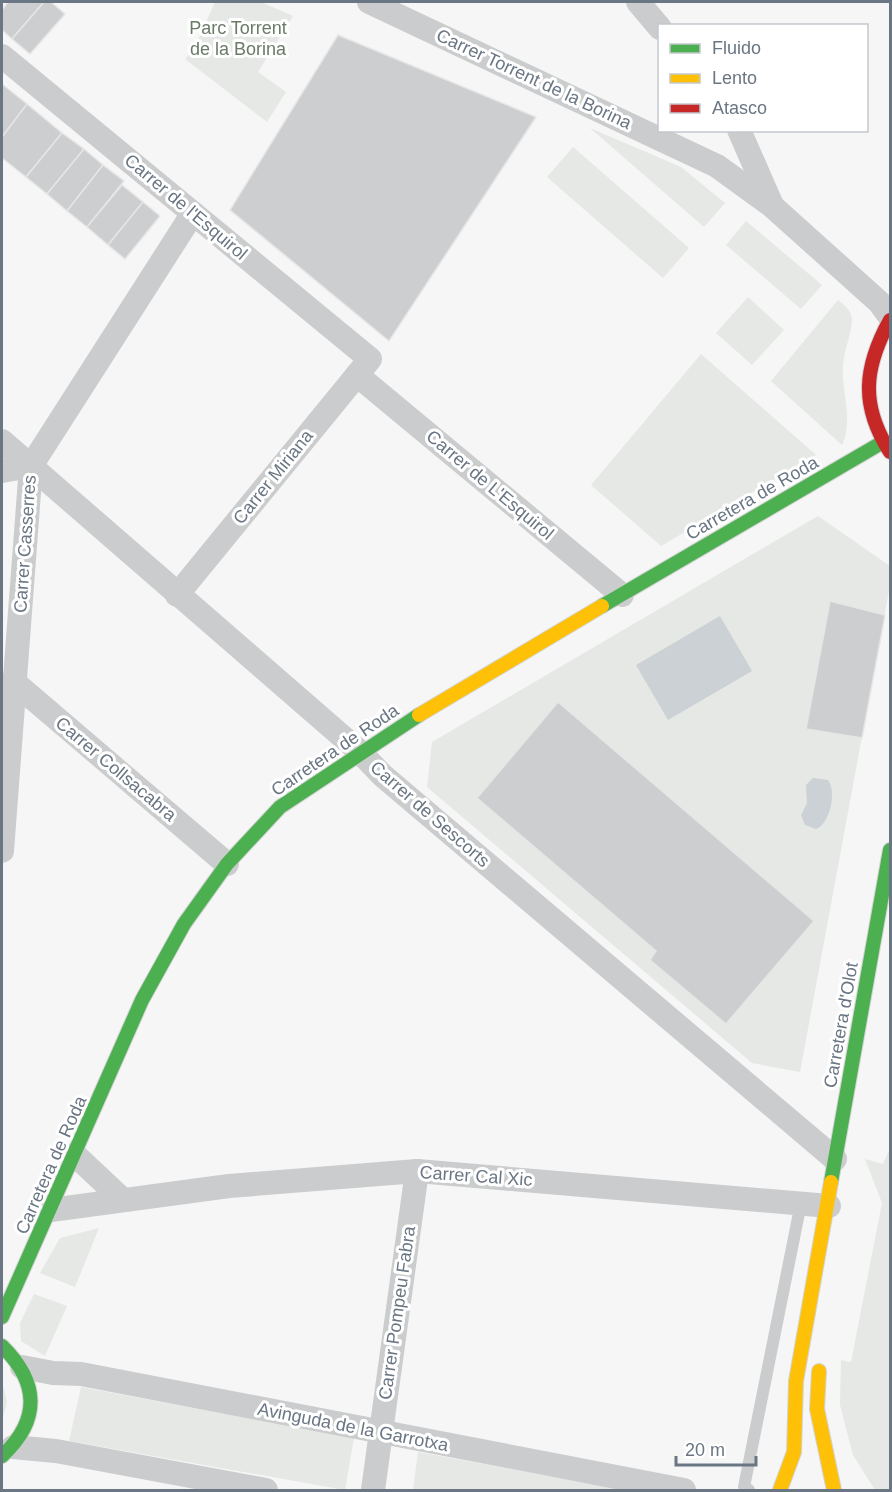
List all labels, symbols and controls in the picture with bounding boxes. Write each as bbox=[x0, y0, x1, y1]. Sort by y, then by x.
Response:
park label: Parc Torrent de la Borina bbox=[189, 18, 287, 59]
legend bbox=[658, 24, 868, 132]
street label: Carrer Torrent de la Borina bbox=[433, 25, 636, 133]
text: Fluido bbox=[712, 38, 761, 58]
text: Lento bbox=[712, 68, 757, 88]
text: Atasco bbox=[712, 98, 767, 118]
street label: Carrer de l'Esquirol bbox=[121, 150, 251, 264]
street label: Carrer Miriana bbox=[229, 425, 318, 528]
street label: Carrer de L'Esquirol bbox=[422, 426, 558, 544]
street label: Carretera de Roda bbox=[682, 452, 822, 544]
street label: Carrer Casserres bbox=[10, 474, 40, 614]
street label: Carretera de Roda bbox=[268, 699, 403, 800]
street label: Carrer Collsacabra bbox=[52, 713, 181, 826]
street label: Carrer de Sescorts bbox=[366, 757, 494, 871]
street label: Carretera d'Olot bbox=[820, 960, 862, 1090]
street label: Carretera de Roda bbox=[12, 1092, 91, 1237]
street label: Carrer Cal Xic bbox=[419, 1162, 533, 1190]
street label: Carrer Pompeu Fabra bbox=[375, 1224, 419, 1401]
street label: Avinguda de la Garrotxa bbox=[256, 1399, 451, 1455]
scale bar bbox=[676, 1429, 756, 1467]
text: 20 m bbox=[685, 1440, 725, 1460]

